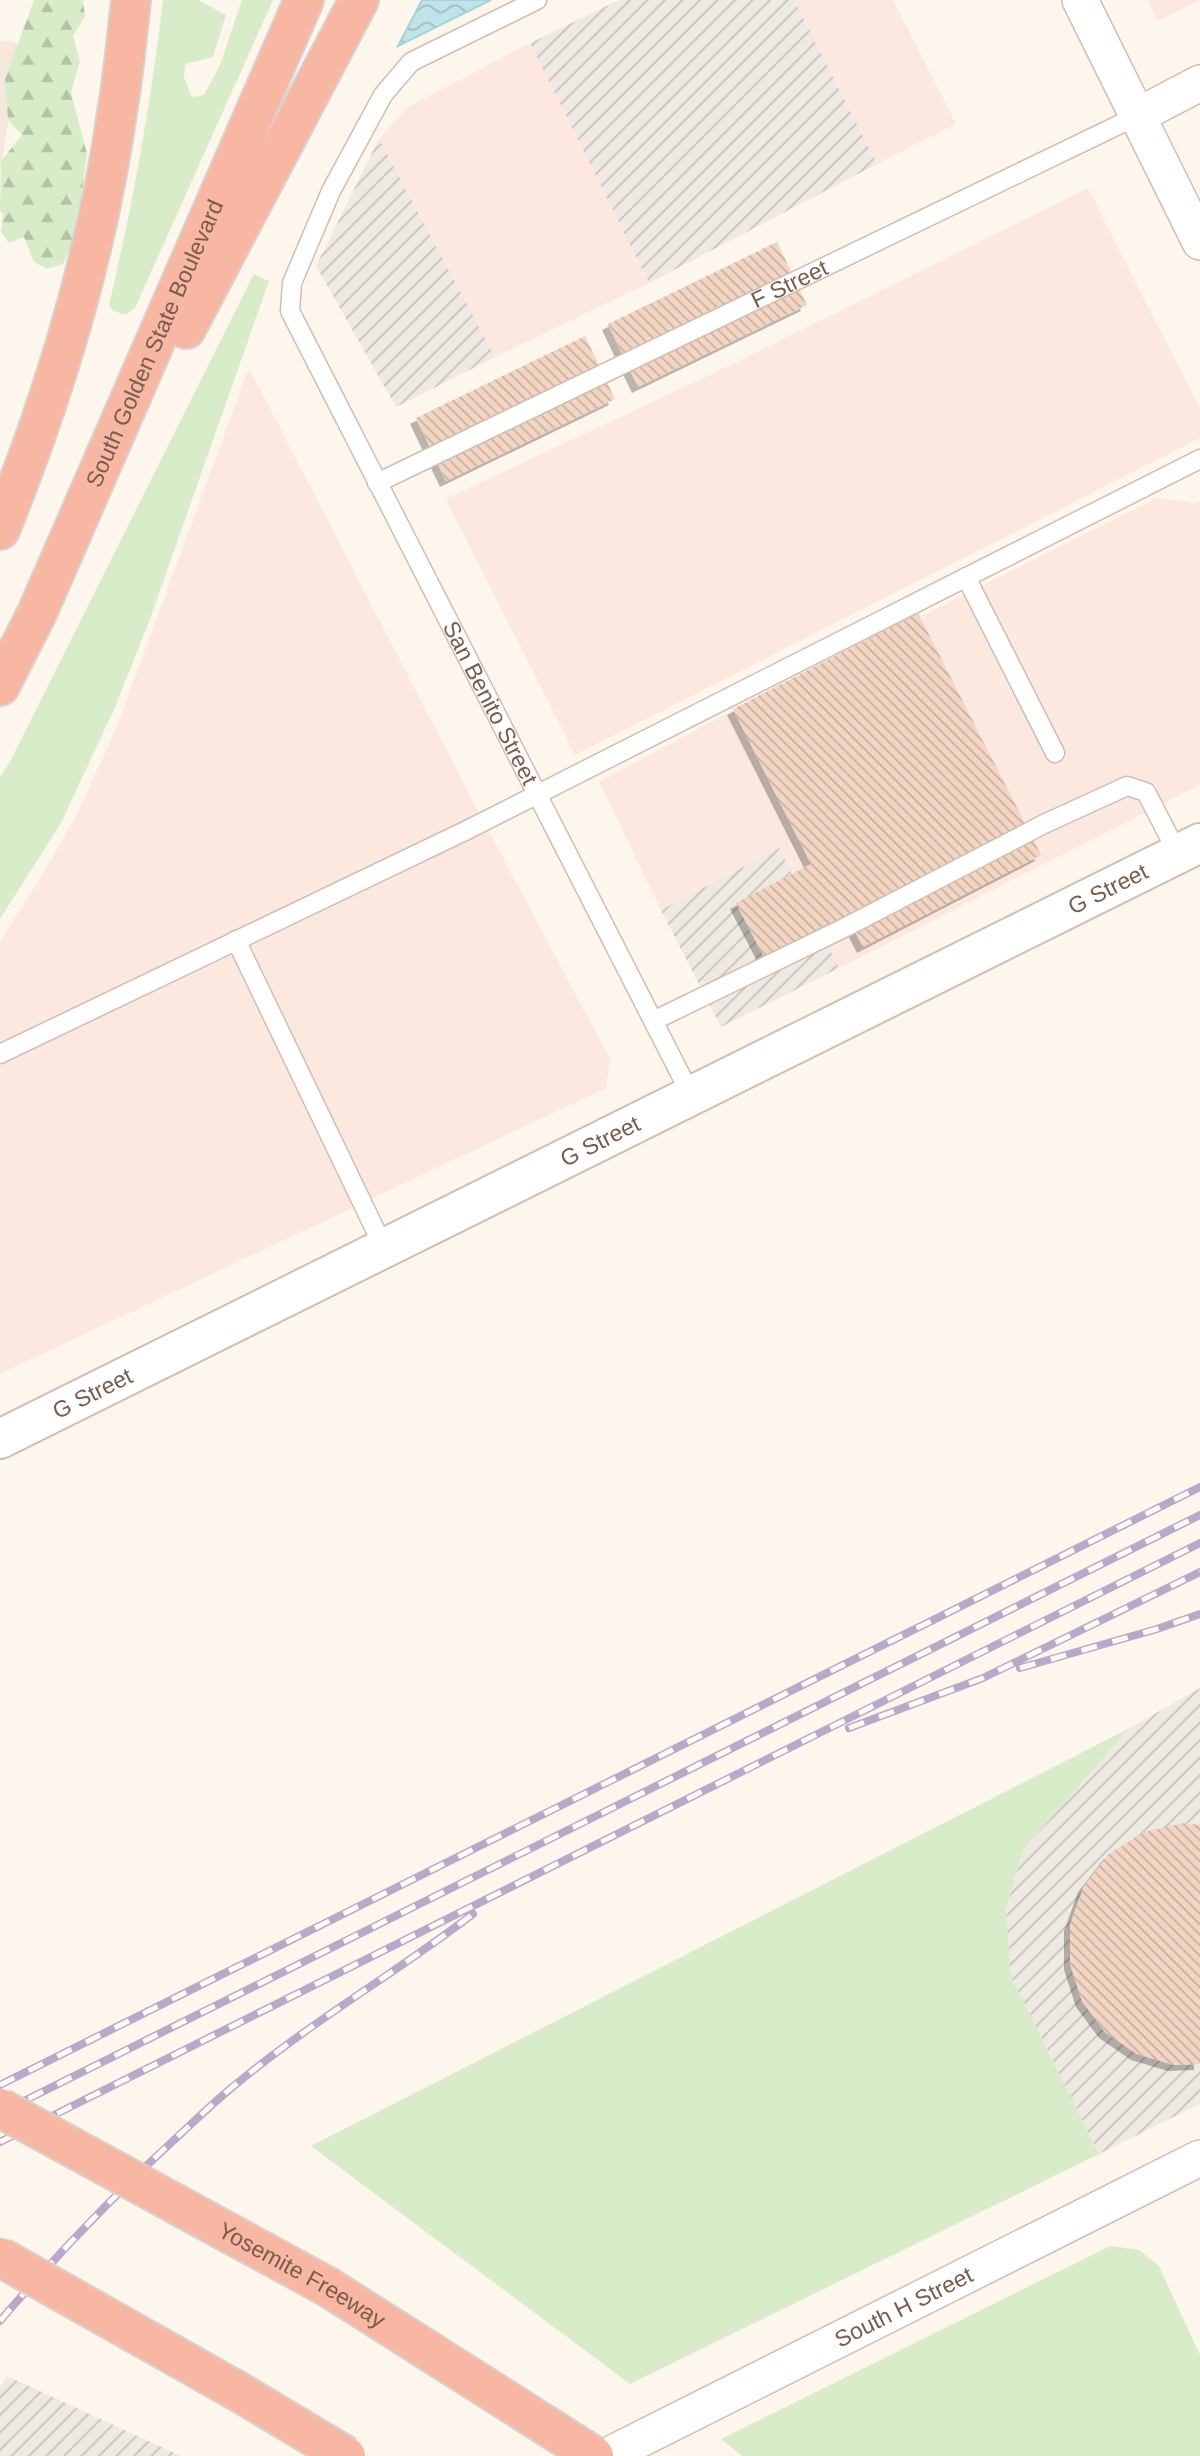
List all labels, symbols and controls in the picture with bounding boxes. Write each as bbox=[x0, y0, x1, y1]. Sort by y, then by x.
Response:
street label: South Golden State Boulevard bbox=[80, 196, 228, 491]
street label: F Street bbox=[747, 254, 832, 313]
street label: San Benito Street bbox=[438, 617, 543, 790]
street label: G Street bbox=[1064, 858, 1153, 919]
street label: G Street bbox=[556, 1110, 645, 1172]
street label: G Street bbox=[48, 1362, 137, 1424]
street label: Yosemite Freeway bbox=[214, 2217, 391, 2333]
street label: South H Street bbox=[830, 2261, 977, 2352]

